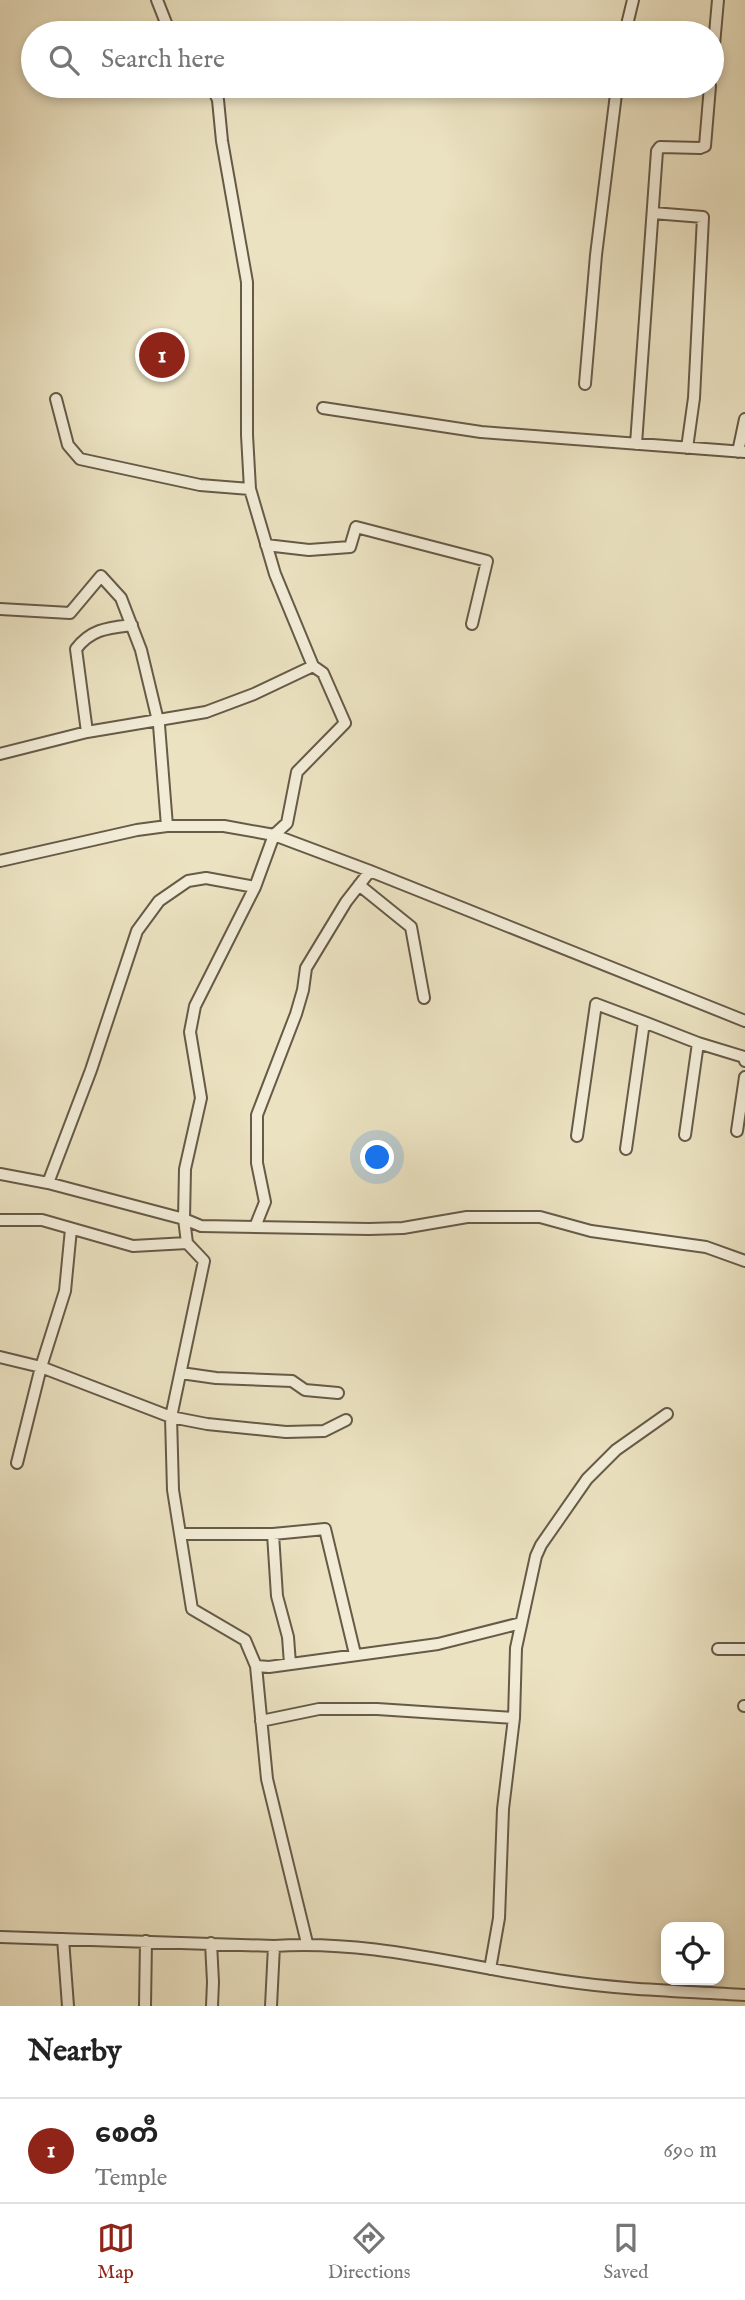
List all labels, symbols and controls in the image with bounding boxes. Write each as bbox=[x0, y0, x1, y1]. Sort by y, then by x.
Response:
search box bbox=[21, 21, 724, 98]
icon: search bbox=[45, 41, 83, 79]
text: Search here bbox=[101, 43, 225, 76]
pin: 1 bbox=[139, 329, 185, 381]
your location bbox=[360, 1140, 394, 1174]
map controls bbox=[661, 1922, 724, 1985]
button: locate bbox=[661, 1922, 724, 1985]
text: Nearby bbox=[28, 2033, 121, 2071]
text: စေတီ bbox=[95, 2118, 158, 2151]
text: 1 bbox=[47, 2136, 55, 2165]
text: 690 m bbox=[663, 2136, 717, 2165]
text: Temple bbox=[95, 2164, 167, 2193]
tab: Map bbox=[97, 2219, 135, 2285]
tab: Directions bbox=[328, 2219, 410, 2285]
tab: Saved bbox=[603, 2219, 648, 2285]

